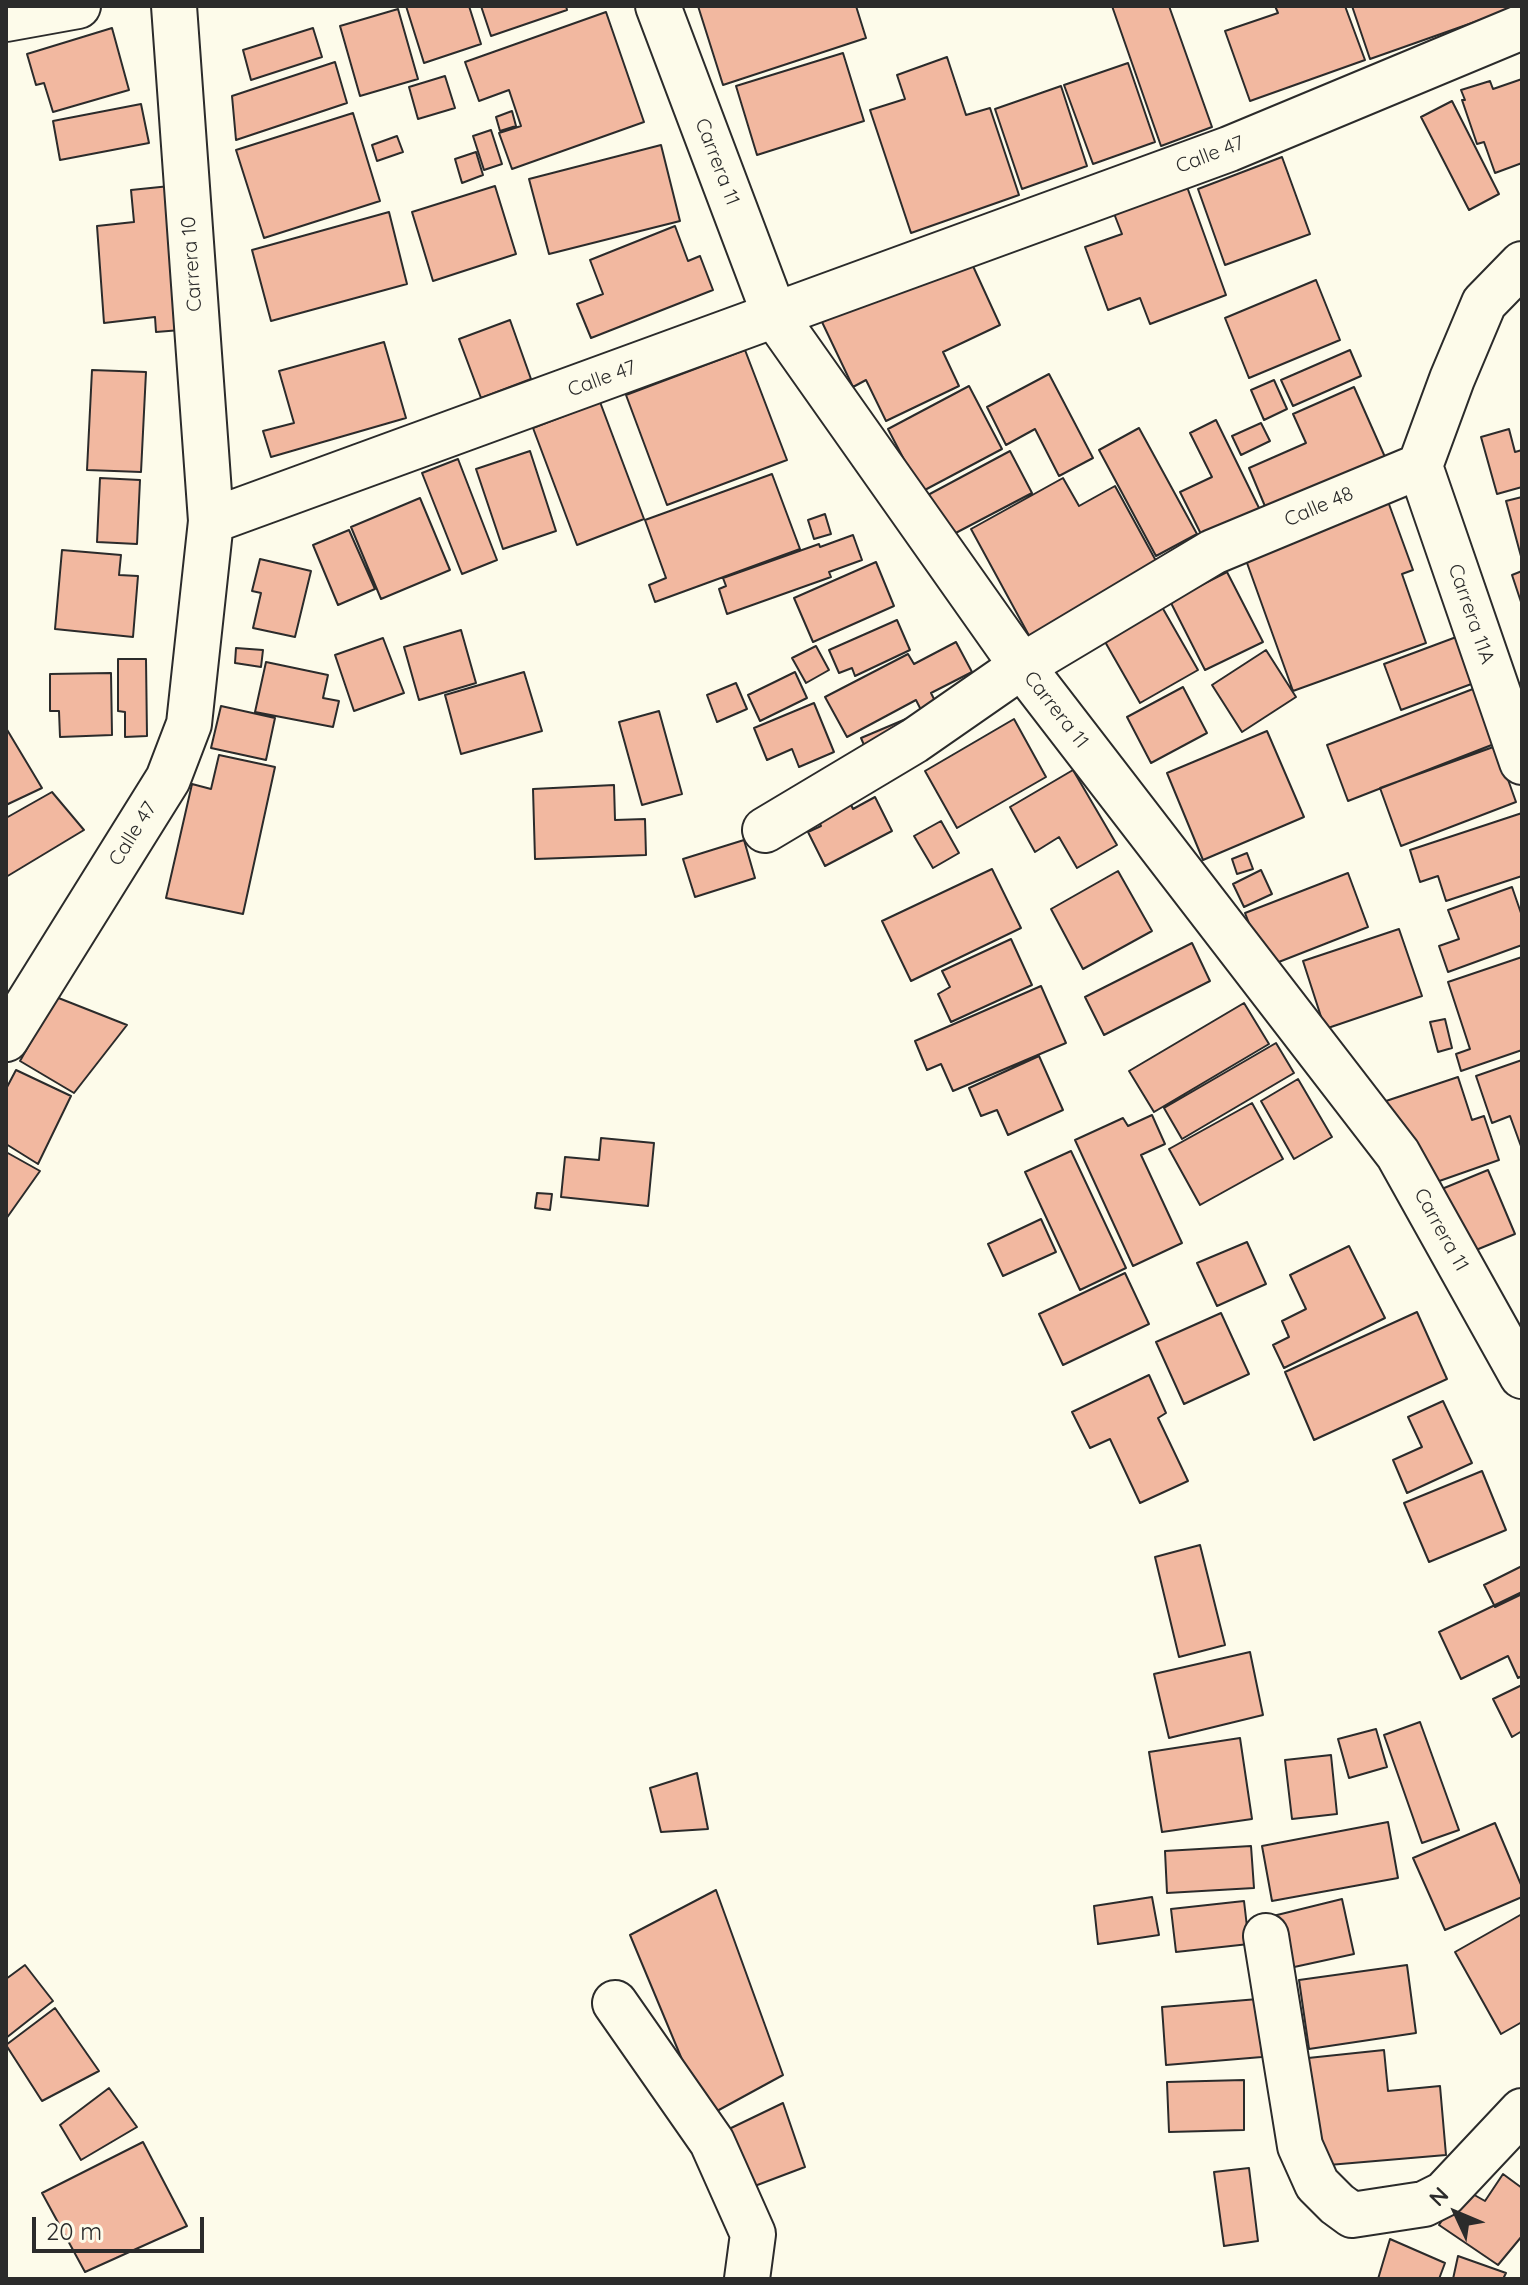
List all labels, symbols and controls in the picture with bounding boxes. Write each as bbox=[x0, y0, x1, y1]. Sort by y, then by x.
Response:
street label: Carrera 11 bbox=[689, 115, 745, 209]
street label: Calle 47 bbox=[1172, 131, 1248, 179]
street label: Carrera 10 bbox=[177, 215, 207, 313]
street label: Calle 47 bbox=[564, 356, 640, 402]
street label: Calle 48 bbox=[1281, 482, 1357, 532]
street label: Carrera 11A bbox=[1443, 561, 1499, 667]
street label: Carrera 11 bbox=[1018, 667, 1094, 753]
street label: Calle 47 bbox=[104, 797, 162, 871]
street label: Carrera 11 bbox=[1408, 1184, 1474, 1276]
north arrow bbox=[1416, 2173, 1496, 2253]
text: N bbox=[1423, 2181, 1454, 2212]
scale bar bbox=[36, 2201, 208, 2251]
text: 20 m bbox=[46, 2216, 102, 2246]

